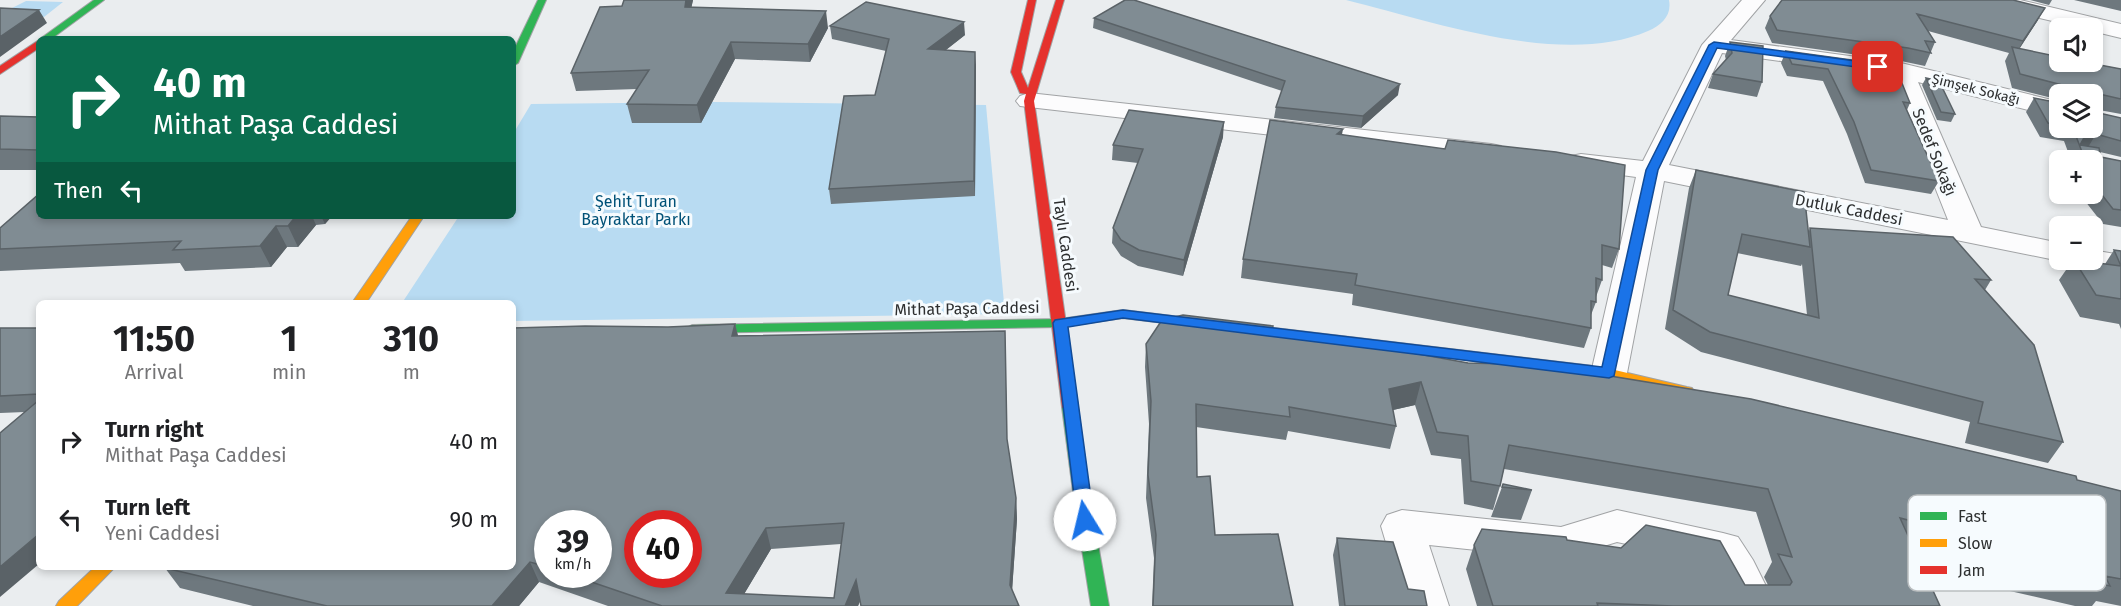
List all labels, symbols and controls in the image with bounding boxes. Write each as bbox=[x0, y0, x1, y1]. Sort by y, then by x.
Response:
map controls bbox=[2049, 18, 2103, 270]
button: sound bbox=[2049, 18, 2103, 72]
pin bbox=[1852, 41, 1903, 92]
icon: arrive bbox=[1861, 50, 1894, 83]
text: 40 m bbox=[153, 58, 247, 108]
icon: right bbox=[54, 60, 132, 138]
street label: Şimşek Sokağı bbox=[1930, 70, 2022, 109]
button: layers bbox=[2049, 84, 2103, 138]
street label: Sedef Sokağı bbox=[1908, 106, 1961, 199]
text: Mithat Paşa Caddesi bbox=[153, 109, 398, 141]
button: + bbox=[2049, 150, 2103, 204]
icon: left bbox=[115, 174, 148, 207]
text: Then bbox=[54, 177, 103, 204]
street label: Dutluk Caddesi bbox=[1794, 190, 1904, 229]
park label: Şehit Turan Bayraktar Parkı bbox=[581, 192, 691, 229]
street label: Taylı Caddesi bbox=[1050, 197, 1081, 293]
button: − bbox=[2049, 216, 2103, 270]
street label: Mithat Paşa Caddesi bbox=[894, 298, 1040, 320]
text: 11:50 bbox=[113, 317, 195, 361]
text: 1 bbox=[281, 317, 298, 361]
text: 310 bbox=[383, 317, 439, 361]
text: Arrival bbox=[125, 360, 183, 384]
text: min bbox=[272, 360, 306, 384]
text: m bbox=[403, 360, 420, 384]
text: Turn right bbox=[105, 416, 204, 443]
icon: right bbox=[54, 425, 87, 458]
text: 40 m bbox=[449, 428, 498, 455]
text: Mithat Paşa Caddesi bbox=[105, 443, 287, 467]
position arrow bbox=[1053, 488, 1117, 552]
text: Turn left bbox=[105, 494, 190, 521]
legend bbox=[1908, 495, 2106, 591]
icon: left bbox=[54, 503, 87, 536]
text: 90 m bbox=[449, 506, 498, 533]
text: Fast bbox=[1958, 507, 1987, 526]
speed limit sign: 40 bbox=[624, 510, 702, 588]
text: Yeni Caddesi bbox=[105, 521, 220, 545]
text: 39 bbox=[557, 524, 589, 560]
text: Slow bbox=[1958, 534, 1993, 553]
text: km/h bbox=[554, 555, 592, 573]
text: Jam bbox=[1958, 561, 1985, 580]

